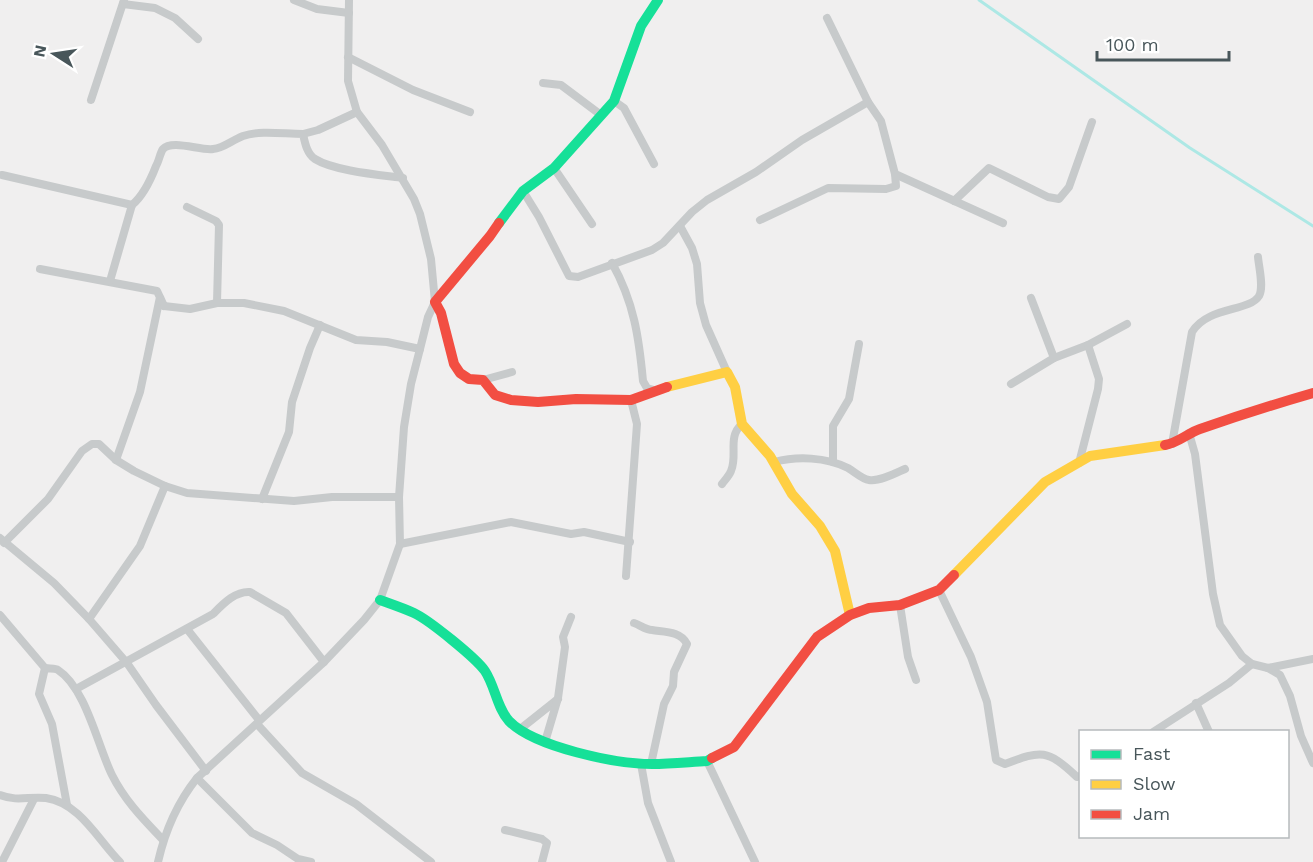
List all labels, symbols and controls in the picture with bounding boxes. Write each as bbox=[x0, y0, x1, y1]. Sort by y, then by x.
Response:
north arrow bbox=[24, 24, 84, 84]
scale bar bbox=[1097, 24, 1229, 62]
text: 100 m bbox=[1106, 34, 1159, 55]
text: N bbox=[29, 43, 50, 59]
legend bbox=[1079, 730, 1289, 838]
text: Fast bbox=[1133, 743, 1171, 764]
text: Slow bbox=[1133, 773, 1176, 794]
text: Jam bbox=[1133, 803, 1170, 824]

